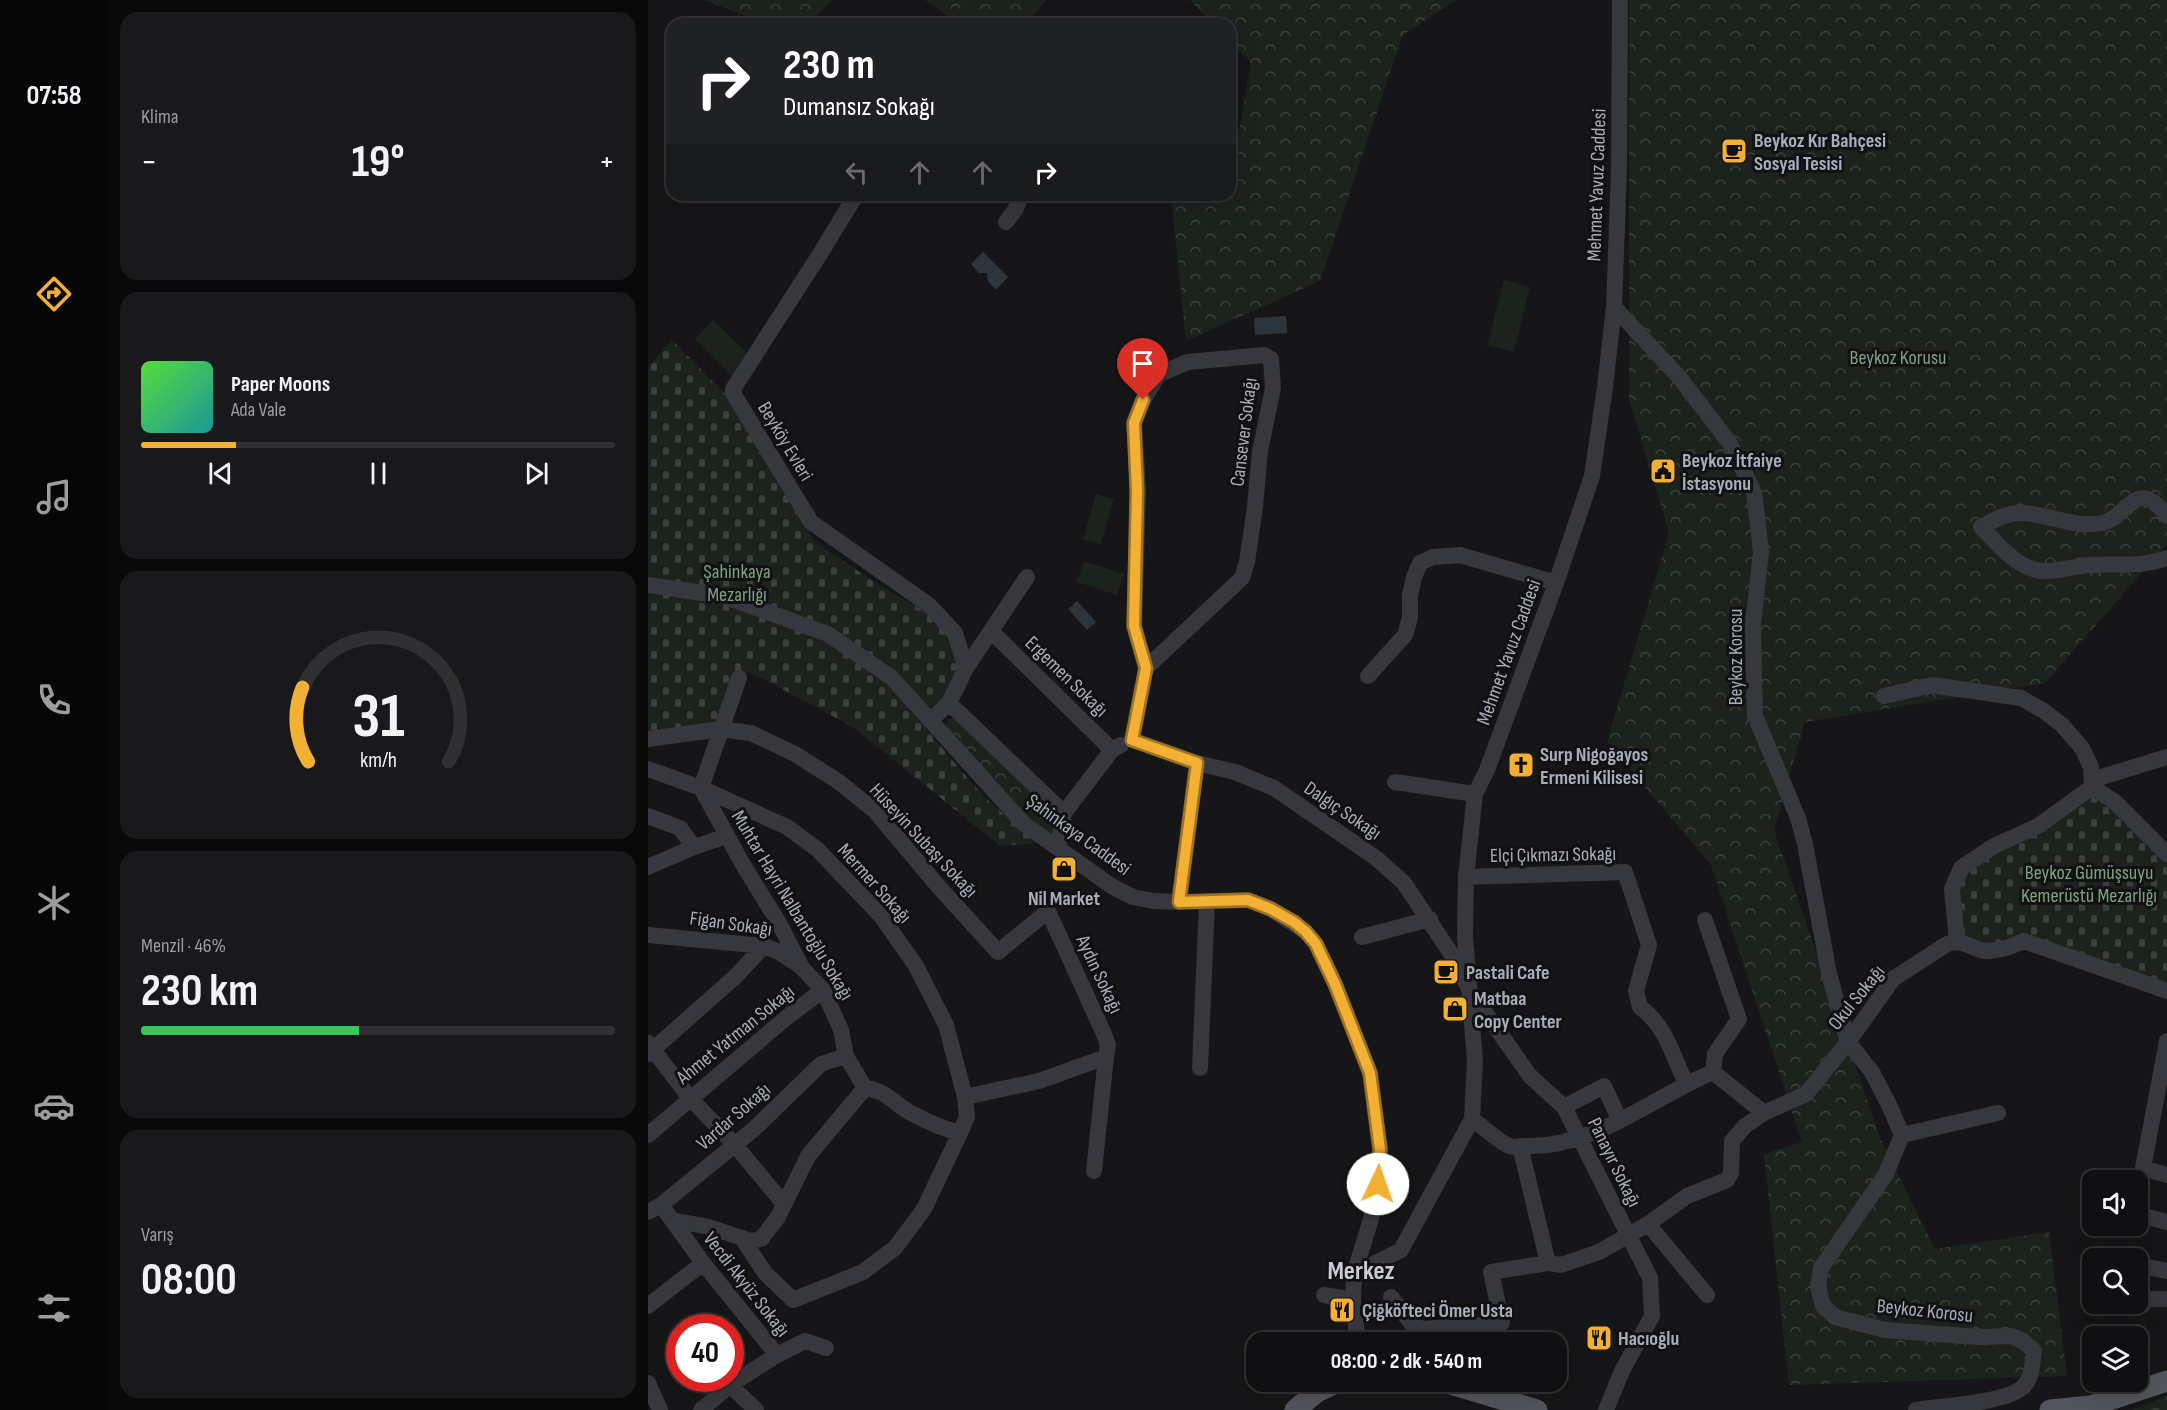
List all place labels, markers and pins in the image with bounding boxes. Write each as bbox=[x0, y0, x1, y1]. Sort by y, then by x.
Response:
place label: Beykoz Kır Bahçesi Sosyal Tesisi bbox=[1754, 129, 1886, 176]
cafe icon: Beykoz Kır Bahçesi Sosyal Tesisi bbox=[1719, 136, 1749, 166]
pin bbox=[1117, 338, 1168, 400]
place label: Beykoz İtfaiye İstasyonu bbox=[1682, 449, 1782, 496]
public building icon: Beykoz İtfaiye İstasyonu bbox=[1648, 456, 1678, 486]
place label: Surp Nigoğayos Ermeni Kilisesi bbox=[1540, 743, 1649, 790]
church icon: Surp Nigoğayos Ermeni Kilisesi bbox=[1506, 750, 1536, 780]
shop icon: Nil Market bbox=[1049, 854, 1079, 884]
place label: Nil Market bbox=[1028, 887, 1100, 911]
cafe icon: Pastali Cafe bbox=[1431, 957, 1461, 987]
place label: Pastali Cafe bbox=[1466, 961, 1550, 985]
place label: Matbaa Copy Center bbox=[1474, 987, 1562, 1034]
shop icon: Matbaa Copy Center bbox=[1440, 994, 1470, 1024]
restaurant icon: Çiğköfteci Ömer Usta bbox=[1327, 1295, 1357, 1325]
place label: Çiğköfteci Ömer Usta bbox=[1362, 1299, 1513, 1323]
restaurant icon: Hacıoğlu bbox=[1584, 1323, 1614, 1353]
place label: Hacıoğlu bbox=[1618, 1327, 1679, 1351]

